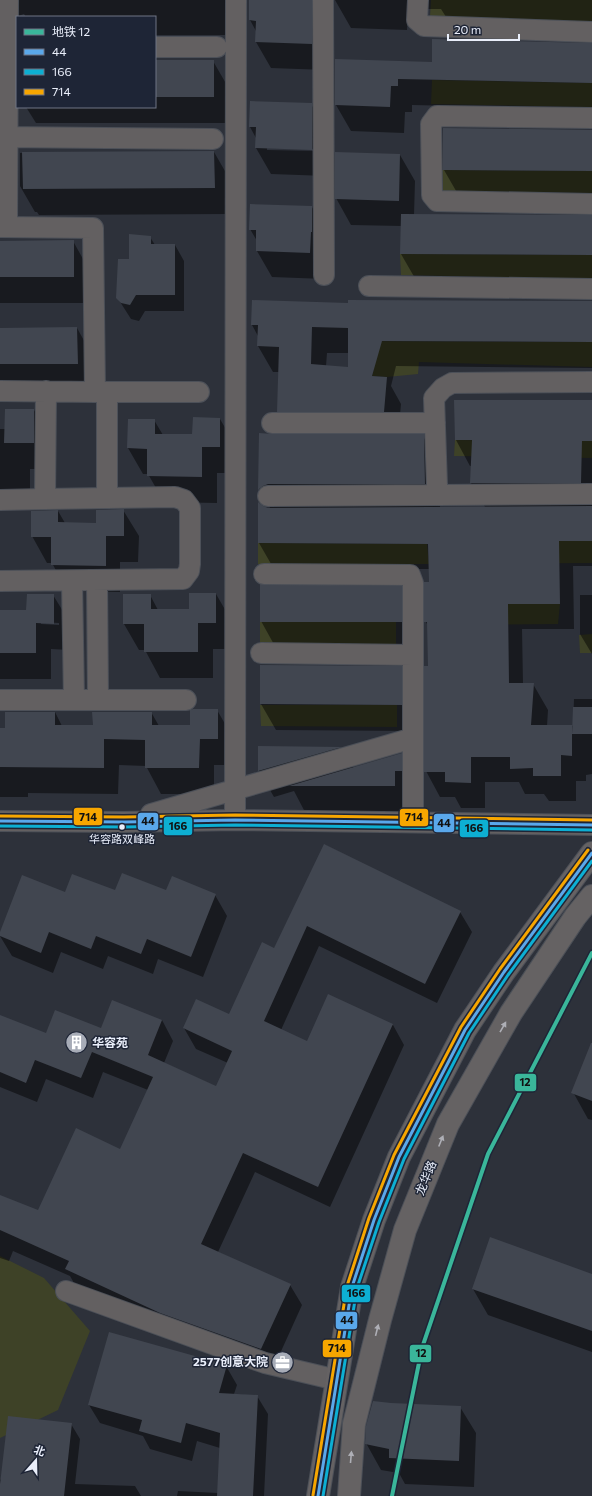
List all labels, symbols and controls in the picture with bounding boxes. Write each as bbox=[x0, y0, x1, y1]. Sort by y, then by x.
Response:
legend bbox=[16, 16, 156, 108]
scale bar bbox=[448, 16, 519, 42]
text: 20 m bbox=[454, 22, 481, 36]
text: 地铁 12 bbox=[52, 24, 90, 38]
text: 44 bbox=[52, 44, 66, 58]
text: 166 bbox=[52, 64, 72, 78]
text: 714 bbox=[52, 84, 71, 98]
line badge: 714 bbox=[73, 807, 103, 826]
line badge: 714 bbox=[399, 808, 429, 827]
text: 714 bbox=[79, 810, 97, 823]
text: 714 bbox=[405, 810, 423, 823]
line badge: 44 bbox=[137, 812, 159, 831]
line badge: 44 bbox=[433, 813, 455, 833]
text: 44 bbox=[141, 814, 155, 827]
line badge: 166 bbox=[163, 816, 193, 836]
text: 44 bbox=[437, 816, 451, 829]
text: 166 bbox=[169, 819, 187, 832]
line badge: 166 bbox=[459, 819, 489, 838]
text: 166 bbox=[465, 821, 483, 834]
marker: 华容路双峰路 bbox=[117, 822, 127, 832]
place label: 华容路双峰路 bbox=[89, 832, 155, 845]
one-way arrow bbox=[500, 1021, 507, 1033]
building icon: 华容苑 bbox=[64, 1030, 90, 1056]
place label: 华容苑 bbox=[92, 1035, 128, 1049]
line badge: 12 bbox=[514, 1073, 537, 1092]
text: 12 bbox=[519, 1075, 531, 1088]
one-way arrow bbox=[438, 1135, 444, 1147]
street label: 龙华路 bbox=[412, 1158, 438, 1197]
line badge: 166 bbox=[341, 1284, 371, 1303]
text: 166 bbox=[347, 1286, 365, 1299]
line badge: 44 bbox=[335, 1311, 358, 1330]
text: 44 bbox=[340, 1313, 354, 1326]
one-way arrow bbox=[374, 1324, 380, 1336]
line badge: 714 bbox=[322, 1339, 352, 1358]
text: 714 bbox=[328, 1341, 346, 1354]
line badge: 12 bbox=[409, 1344, 432, 1363]
text: 12 bbox=[415, 1346, 427, 1359]
office icon: 2577创意大院 bbox=[270, 1349, 296, 1375]
place label: 2577创意大院 bbox=[193, 1354, 268, 1368]
north arrow bbox=[16, 1440, 56, 1480]
text: 北 bbox=[32, 1442, 47, 1458]
one-way arrow bbox=[348, 1451, 355, 1463]

